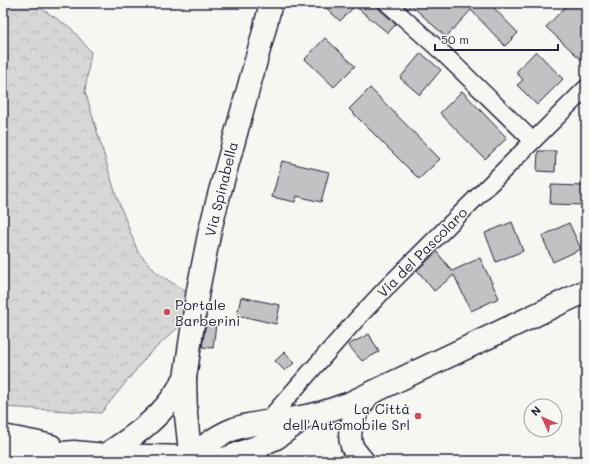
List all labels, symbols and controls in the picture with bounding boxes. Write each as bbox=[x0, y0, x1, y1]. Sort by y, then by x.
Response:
scale bar bbox=[435, 26, 558, 52]
text: 50 m bbox=[441, 31, 469, 47]
street label: Via Spinabella bbox=[200, 140, 242, 238]
street label: Via del Pascolaro bbox=[373, 203, 471, 301]
place label: Portale Barberini bbox=[175, 295, 240, 330]
marker: Portale Barberini bbox=[162, 307, 172, 317]
north arrow bbox=[523, 398, 563, 438]
place label: La Città dell'Automobile Srl bbox=[283, 399, 410, 434]
text: N bbox=[527, 402, 544, 419]
marker: La Città dell'Automobile Srl bbox=[413, 411, 423, 421]

